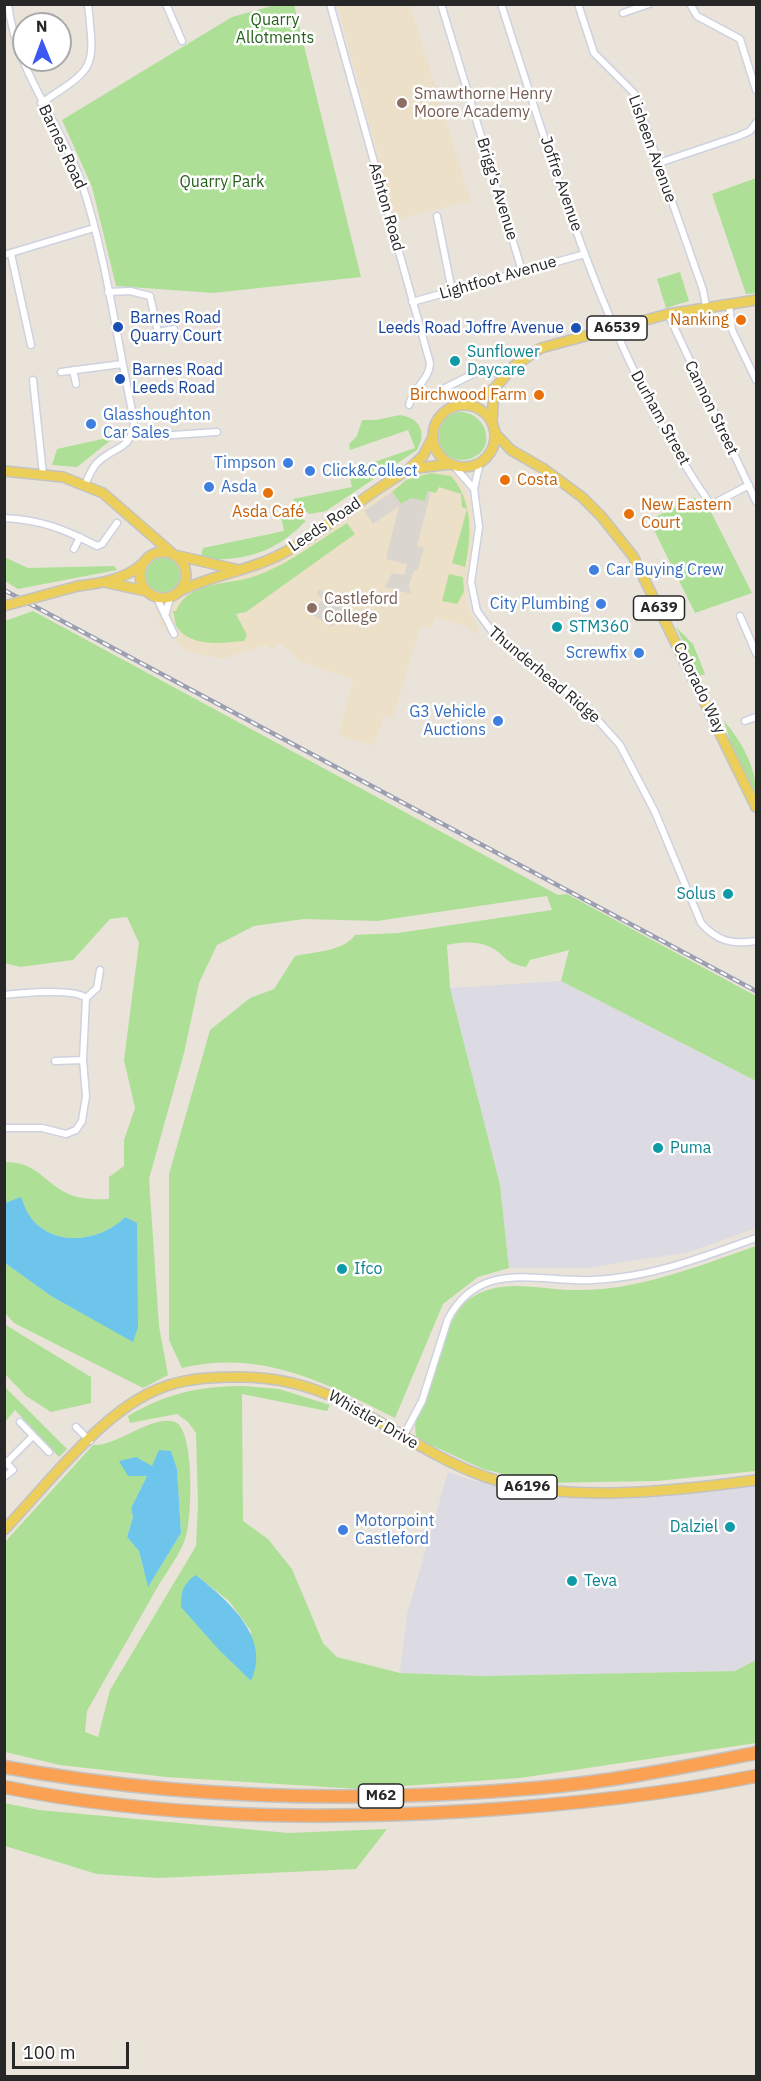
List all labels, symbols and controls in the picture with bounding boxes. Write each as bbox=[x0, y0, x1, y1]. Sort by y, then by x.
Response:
park label: Quarry Allotments bbox=[236, 10, 314, 48]
north arrow bbox=[12, 12, 72, 72]
text: N bbox=[36, 16, 48, 36]
place label: Smawthorne Henry Moore Academy bbox=[414, 84, 552, 122]
street label: Lisheen Avenue bbox=[624, 93, 680, 205]
marker: Smawthorne Henry Moore Academy bbox=[395, 96, 409, 110]
street label: Barnes Road bbox=[34, 102, 90, 192]
street label: Joffre Avenue bbox=[536, 134, 586, 234]
street label: Brigg's Avenue bbox=[472, 135, 522, 243]
street label: Ashton Road bbox=[364, 160, 408, 254]
park label: Quarry Park bbox=[179, 172, 265, 192]
street label: Lightfoot Avenue bbox=[437, 252, 559, 304]
place label: Barnes Road Quarry Court bbox=[130, 308, 222, 346]
place label: Nanking bbox=[670, 310, 729, 330]
marker: Nanking bbox=[734, 313, 748, 327]
road number: A6539 bbox=[587, 316, 647, 340]
place label: Leeds Road Joffre Avenue bbox=[378, 318, 564, 338]
marker: Barnes Road Quarry Court bbox=[111, 320, 125, 334]
marker: Leeds Road Joffre Avenue bbox=[569, 321, 583, 335]
place label: Sunflower Daycare bbox=[467, 342, 540, 380]
marker: Sunflower Daycare bbox=[448, 354, 462, 368]
street label: Cannon Street bbox=[680, 358, 742, 458]
place label: Barnes Road Leeds Road bbox=[132, 360, 223, 398]
street label: Durham Street bbox=[626, 367, 694, 469]
marker: Barnes Road Leeds Road bbox=[113, 372, 127, 386]
place label: Birchwood Farm bbox=[410, 385, 527, 405]
marker: Birchwood Farm bbox=[532, 388, 546, 402]
place label: Glasshoughton Car Sales bbox=[103, 405, 211, 443]
marker: Glasshoughton Car Sales bbox=[84, 417, 98, 431]
place label: Timpson bbox=[214, 453, 276, 473]
marker: Timpson bbox=[281, 456, 295, 470]
place label: Click&Collect bbox=[322, 461, 418, 481]
marker: Click&Collect bbox=[303, 464, 317, 478]
place label: Costa bbox=[517, 470, 558, 490]
marker: Costa bbox=[498, 473, 512, 487]
place label: Asda bbox=[221, 477, 257, 497]
marker: Asda bbox=[202, 480, 216, 494]
marker: Asda Café bbox=[261, 486, 275, 500]
street label: Leeds Road bbox=[285, 494, 365, 556]
place label: New Eastern Court bbox=[641, 495, 732, 533]
place label: Asda Café bbox=[232, 502, 304, 522]
marker: New Eastern Court bbox=[622, 507, 636, 521]
place label: Car Buying Crew bbox=[606, 560, 724, 580]
marker: Car Buying Crew bbox=[587, 563, 601, 577]
place label: Castleford College bbox=[324, 589, 398, 627]
place label: City Plumbing bbox=[490, 594, 589, 614]
road number: A639 bbox=[634, 596, 684, 620]
marker: City Plumbing bbox=[594, 597, 608, 611]
marker: Castleford College bbox=[305, 601, 319, 615]
place label: STM360 bbox=[569, 617, 629, 637]
marker: STM360 bbox=[550, 620, 564, 634]
street label: Thunderhead Ridge bbox=[484, 622, 604, 728]
street label: Colorado Way bbox=[669, 639, 729, 737]
place label: Screwfix bbox=[566, 643, 627, 663]
marker: Screwfix bbox=[632, 646, 646, 660]
place label: G3 Vehicle Auctions bbox=[409, 702, 486, 740]
marker: G3 Vehicle Auctions bbox=[491, 714, 505, 728]
place label: Solus bbox=[677, 884, 716, 904]
marker: Solus bbox=[721, 887, 735, 901]
place label: Puma bbox=[670, 1138, 711, 1158]
marker: Puma bbox=[651, 1141, 665, 1155]
place label: Ifco bbox=[354, 1259, 382, 1279]
marker: Ifco bbox=[335, 1262, 349, 1276]
street label: Whistler Drive bbox=[325, 1387, 421, 1453]
road number: A6196 bbox=[497, 1475, 557, 1499]
place label: Motorpoint Castleford bbox=[355, 1511, 434, 1549]
place label: Dalziel bbox=[670, 1517, 718, 1537]
marker: Dalziel bbox=[723, 1520, 737, 1534]
marker: Motorpoint Castleford bbox=[336, 1523, 350, 1537]
place label: Teva bbox=[584, 1571, 617, 1591]
marker: Teva bbox=[565, 1574, 579, 1588]
road number: M62 bbox=[358, 1784, 404, 1808]
scale bar bbox=[15, 2030, 132, 2068]
text: 100 m bbox=[23, 2041, 75, 2064]

